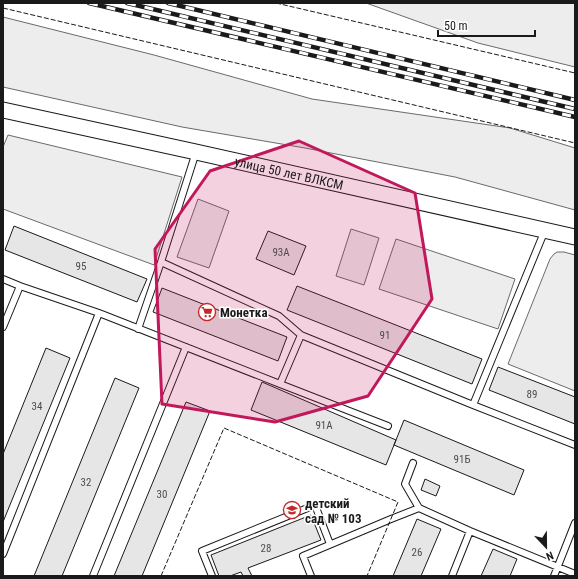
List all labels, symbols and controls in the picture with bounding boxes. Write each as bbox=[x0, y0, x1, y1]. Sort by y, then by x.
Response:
scale bar bbox=[438, 12, 535, 38]
text: 50 m bbox=[444, 19, 468, 33]
street label: улица 50 лет ВЛКСМ bbox=[233, 153, 345, 192]
house number: 93А bbox=[272, 246, 290, 259]
house number: 95 bbox=[76, 260, 86, 273]
supermarket icon: Монетка bbox=[197, 302, 217, 322]
place label: Монетка bbox=[220, 305, 268, 320]
house number: 91 bbox=[380, 329, 390, 342]
house number: 89 bbox=[527, 388, 537, 401]
house number: 34 bbox=[32, 400, 43, 413]
house number: 91А bbox=[315, 419, 333, 432]
house number: 91Б bbox=[454, 453, 470, 466]
house number: 32 bbox=[81, 476, 91, 489]
house number: 30 bbox=[157, 488, 167, 501]
place label: детский сад № 103 bbox=[305, 496, 361, 526]
school or university icon: детский сад № 103 bbox=[282, 500, 302, 520]
north arrow bbox=[526, 527, 566, 567]
house number: 28 bbox=[261, 542, 271, 555]
house number: 26 bbox=[412, 546, 422, 559]
text: N bbox=[544, 549, 555, 563]

